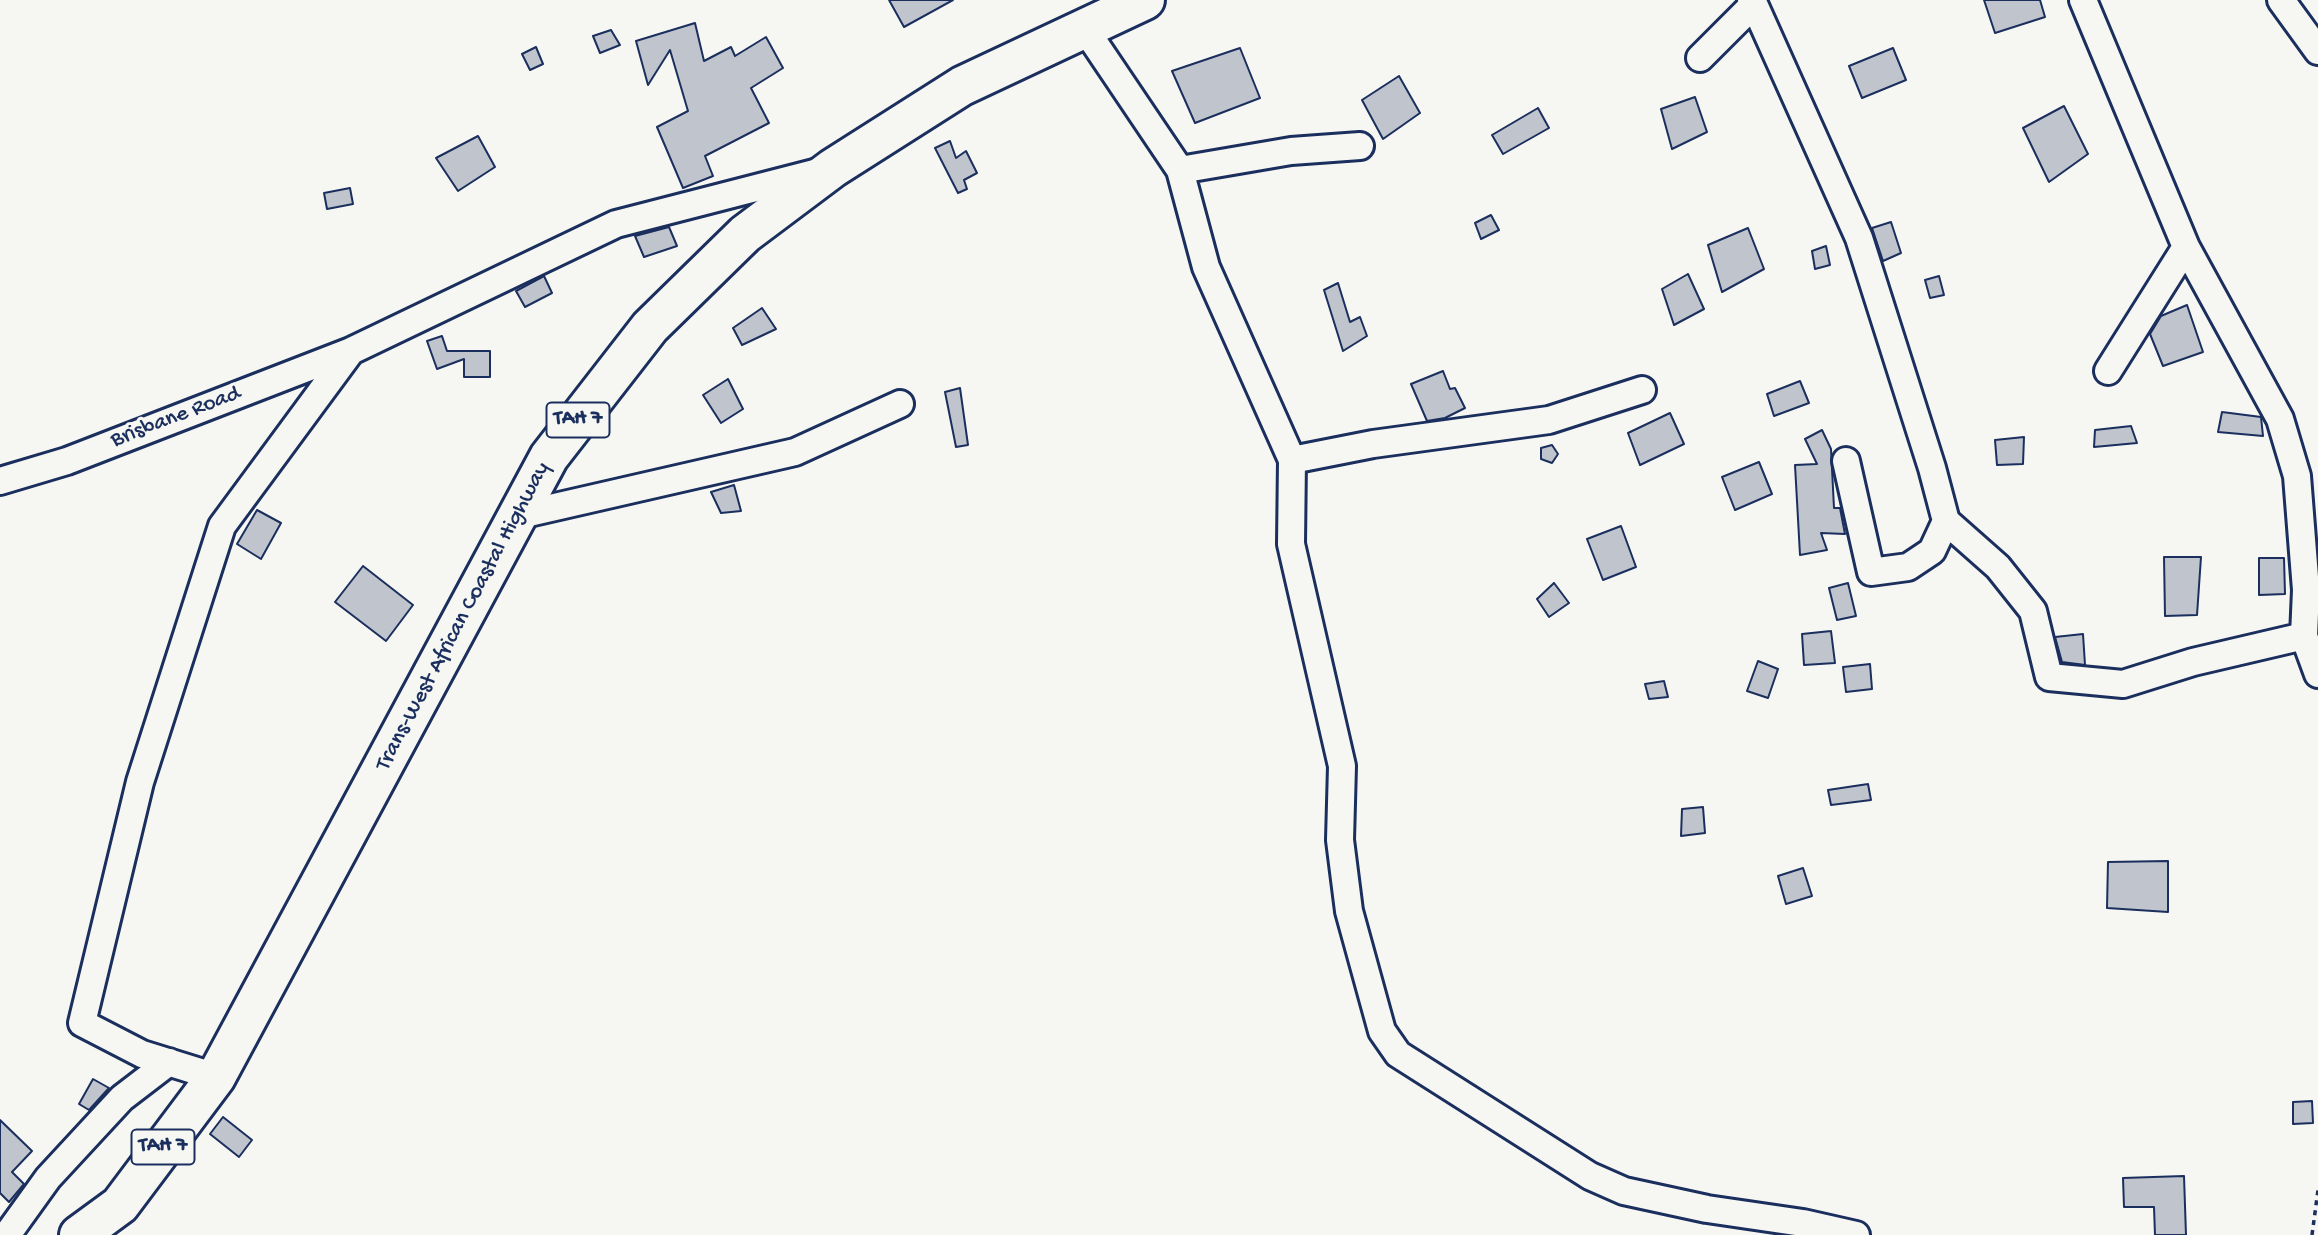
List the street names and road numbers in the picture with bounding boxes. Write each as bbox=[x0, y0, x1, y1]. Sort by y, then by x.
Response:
street label: Brisbane Road bbox=[107, 381, 245, 455]
road number: TAH 7 bbox=[546, 402, 610, 438]
street label: Trans-West African Coastal Highway bbox=[371, 458, 557, 776]
road number: TAH 7 bbox=[132, 1130, 194, 1164]

